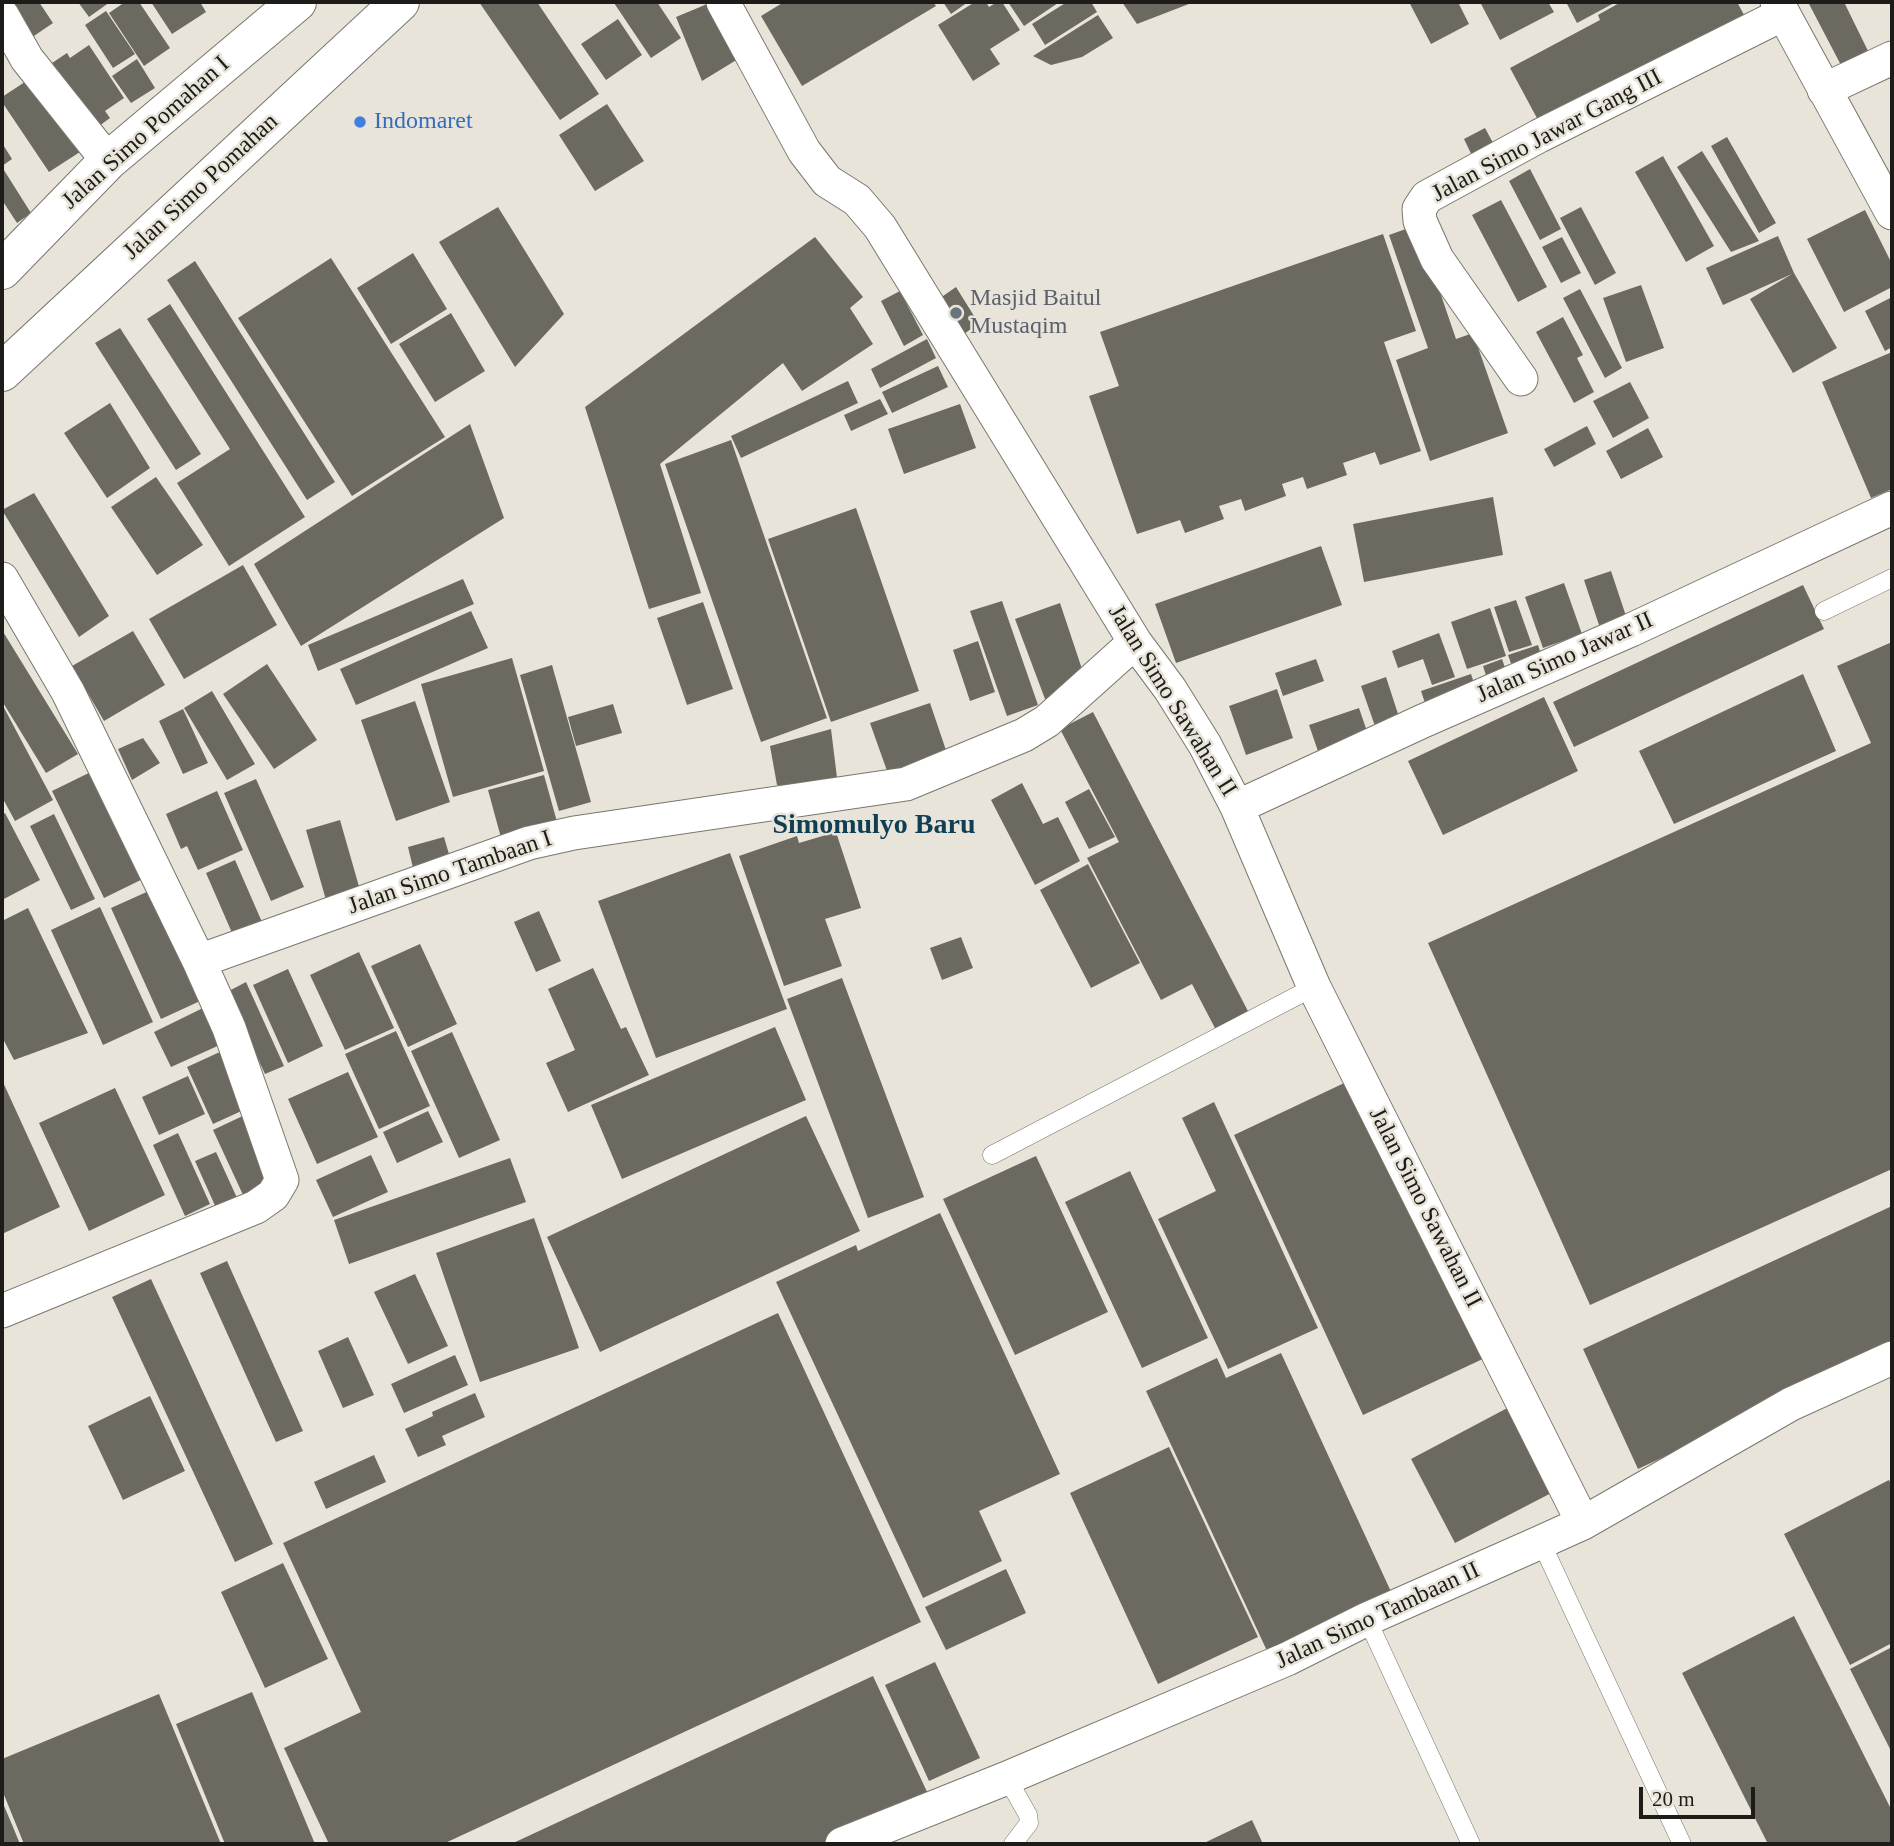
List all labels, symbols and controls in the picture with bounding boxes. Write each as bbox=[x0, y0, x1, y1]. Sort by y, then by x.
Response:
street label: Jalan Simo Pomahan I bbox=[56, 50, 236, 216]
street label: Jalan Simo Jawar Gang III bbox=[1427, 63, 1667, 209]
street label: Jalan Simo Pomahan bbox=[118, 108, 284, 266]
place label: Indomaret bbox=[374, 108, 473, 136]
marker: Indomaret bbox=[352, 114, 368, 130]
place label: Masjid Baitul Mustaqim bbox=[970, 285, 1101, 341]
marker: Masjid Baitul Mustaqim bbox=[948, 305, 964, 321]
street label: Jalan Simo Sawahan II bbox=[1101, 600, 1243, 802]
street label: Jalan Simo Jawar II bbox=[1472, 606, 1658, 710]
district label: Simomulyo Baru bbox=[772, 809, 976, 843]
street label: Jalan Simo Tambaan I bbox=[344, 825, 556, 921]
street label: Jalan Simo Sawahan II bbox=[1362, 1103, 1488, 1313]
street label: Jalan Simo Tambaan II bbox=[1271, 1556, 1485, 1676]
scale bar bbox=[1642, 1772, 1758, 1816]
text: 20 m bbox=[1652, 1787, 1695, 1811]

